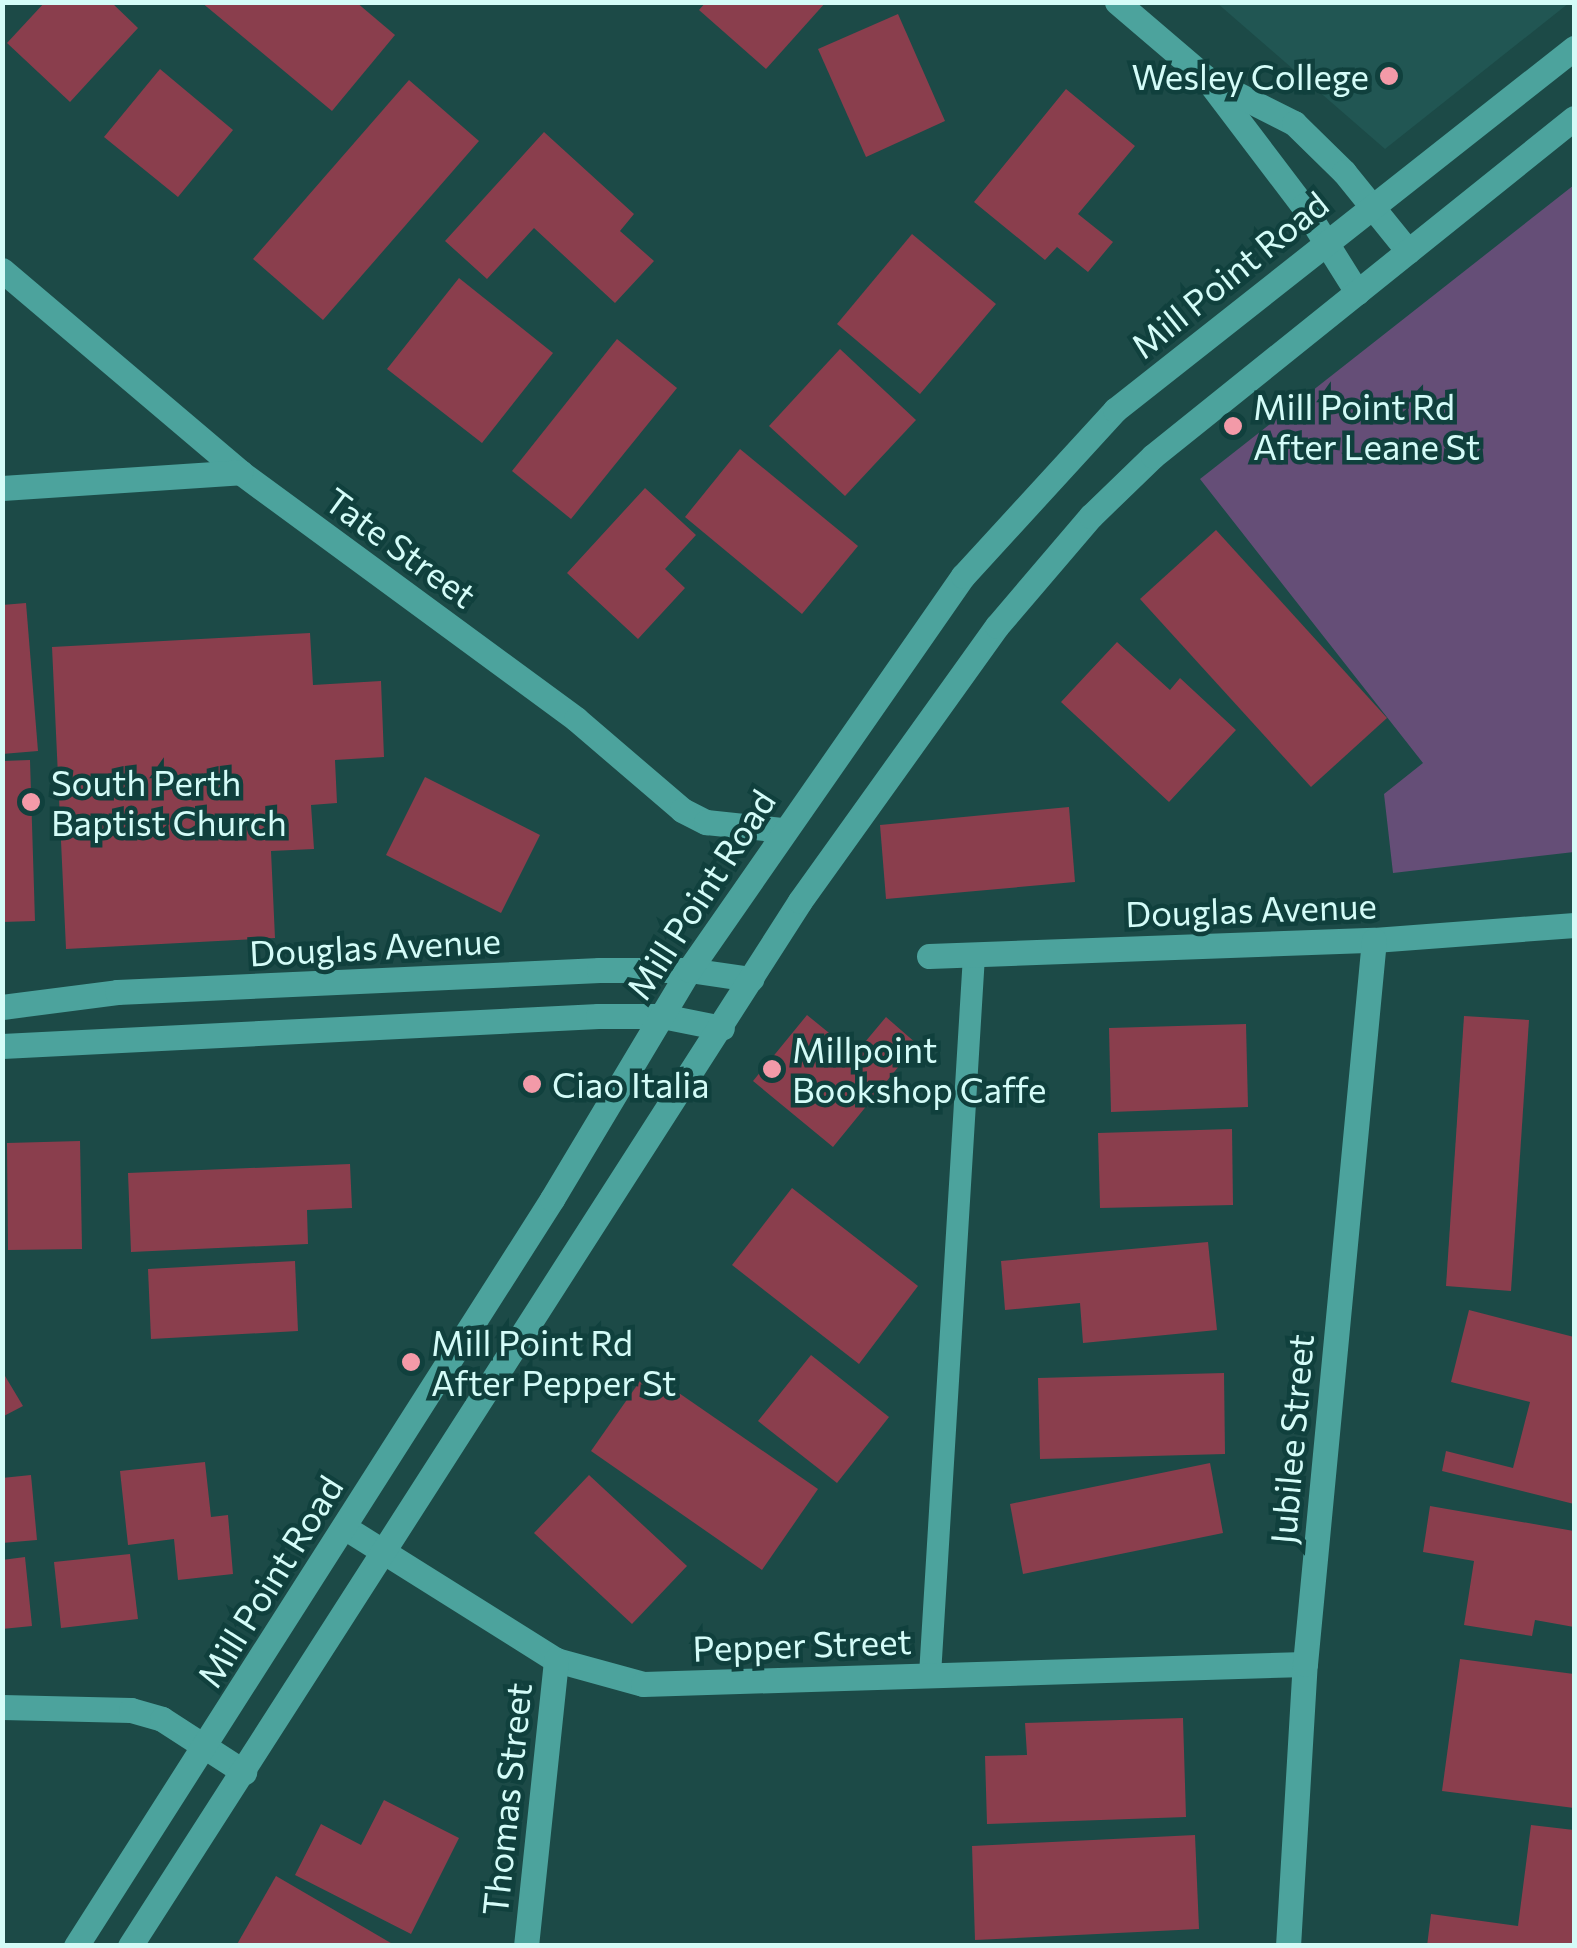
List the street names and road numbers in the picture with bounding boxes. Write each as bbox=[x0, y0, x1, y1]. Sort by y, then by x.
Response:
street label: Mill Point Road bbox=[1122, 182, 1336, 366]
street label: Tate Street bbox=[318, 478, 484, 616]
street label: Mill Point Road bbox=[617, 781, 783, 1007]
street label: Douglas Avenue bbox=[1124, 884, 1378, 934]
street label: Douglas Avenue bbox=[248, 918, 502, 974]
street label: Jubilee Street bbox=[1261, 1332, 1321, 1546]
street label: Mill Point Road bbox=[187, 1468, 351, 1694]
street label: Pepper Street bbox=[692, 1619, 912, 1669]
street label: Thomas Street bbox=[473, 1681, 539, 1917]

